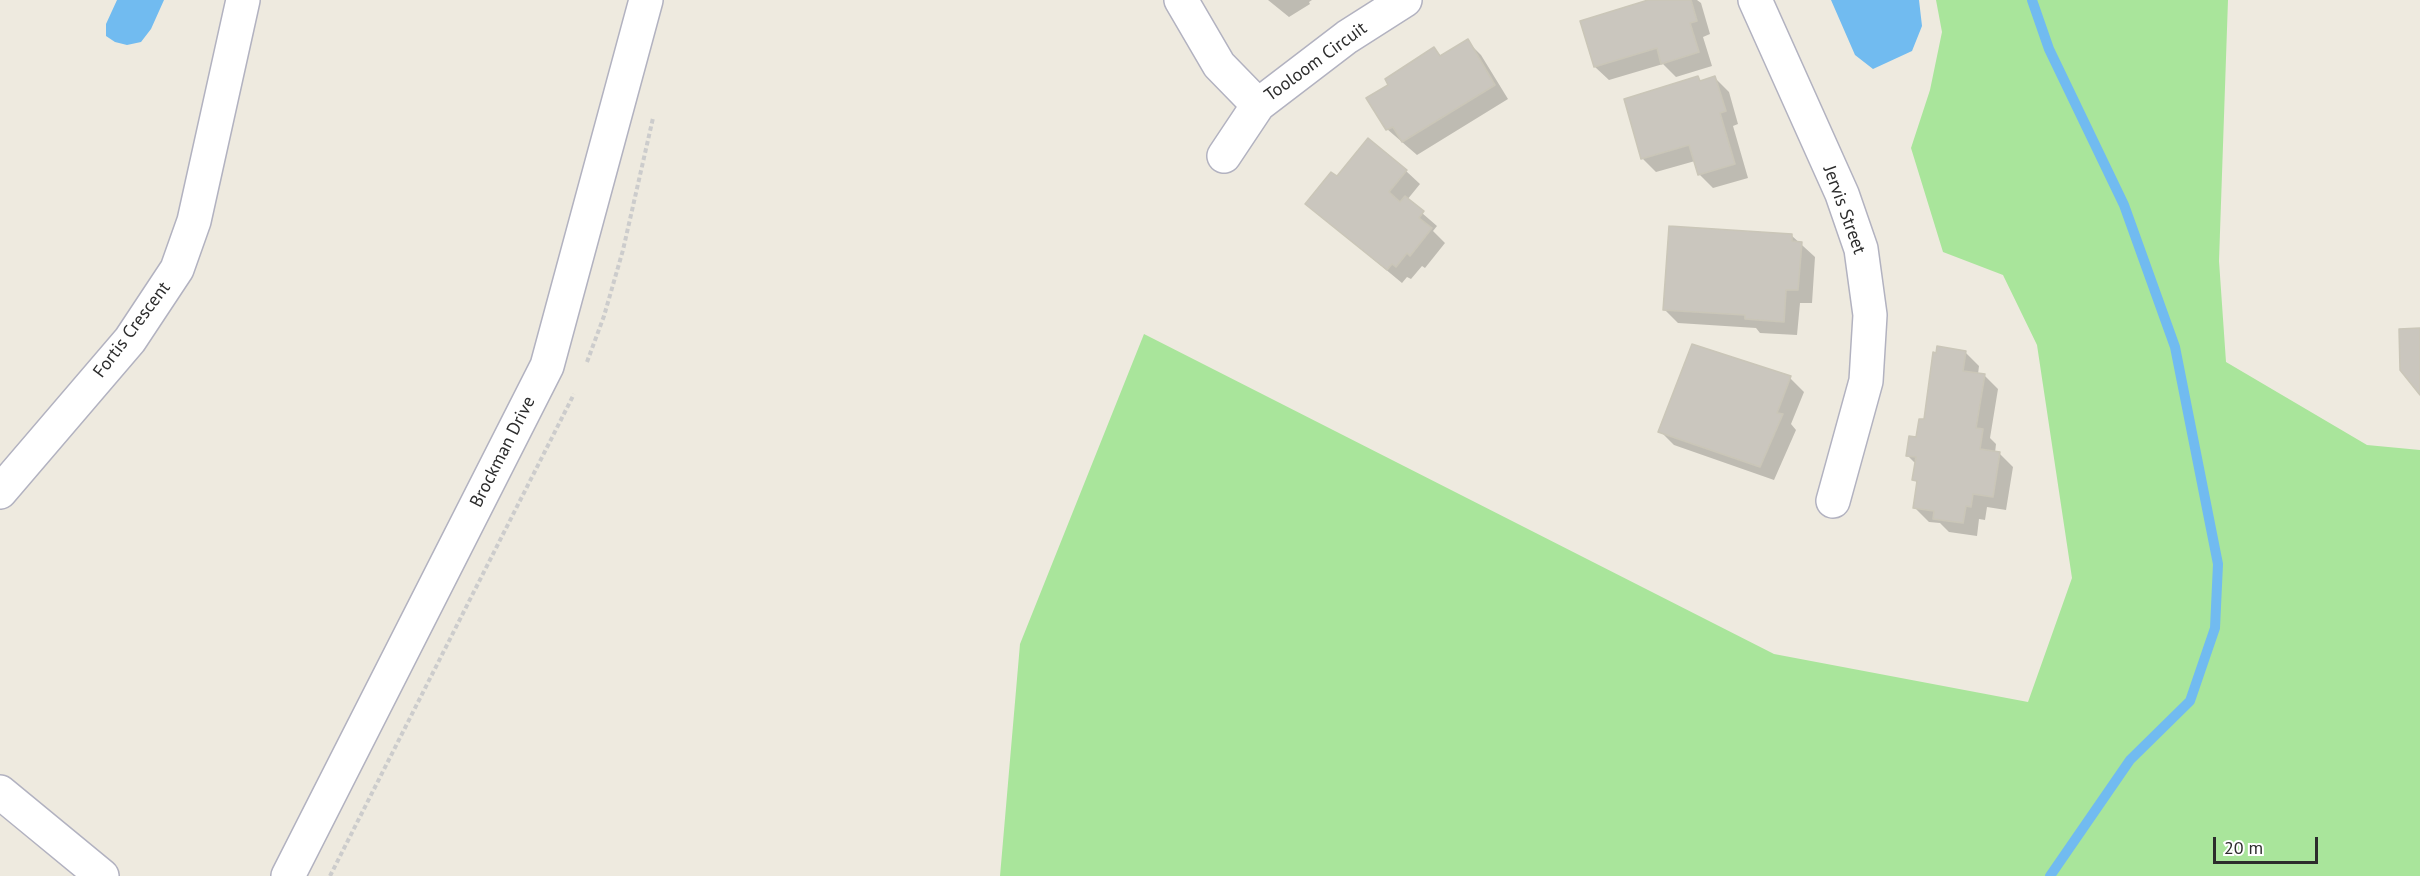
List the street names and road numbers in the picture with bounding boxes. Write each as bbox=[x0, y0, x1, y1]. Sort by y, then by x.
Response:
street label: Tooloom Circuit bbox=[1261, 18, 1371, 106]
street label: Jervis Street bbox=[1818, 163, 1870, 257]
street label: Fortis Crescent bbox=[89, 278, 175, 382]
street label: Brockman Drive bbox=[466, 393, 540, 511]

